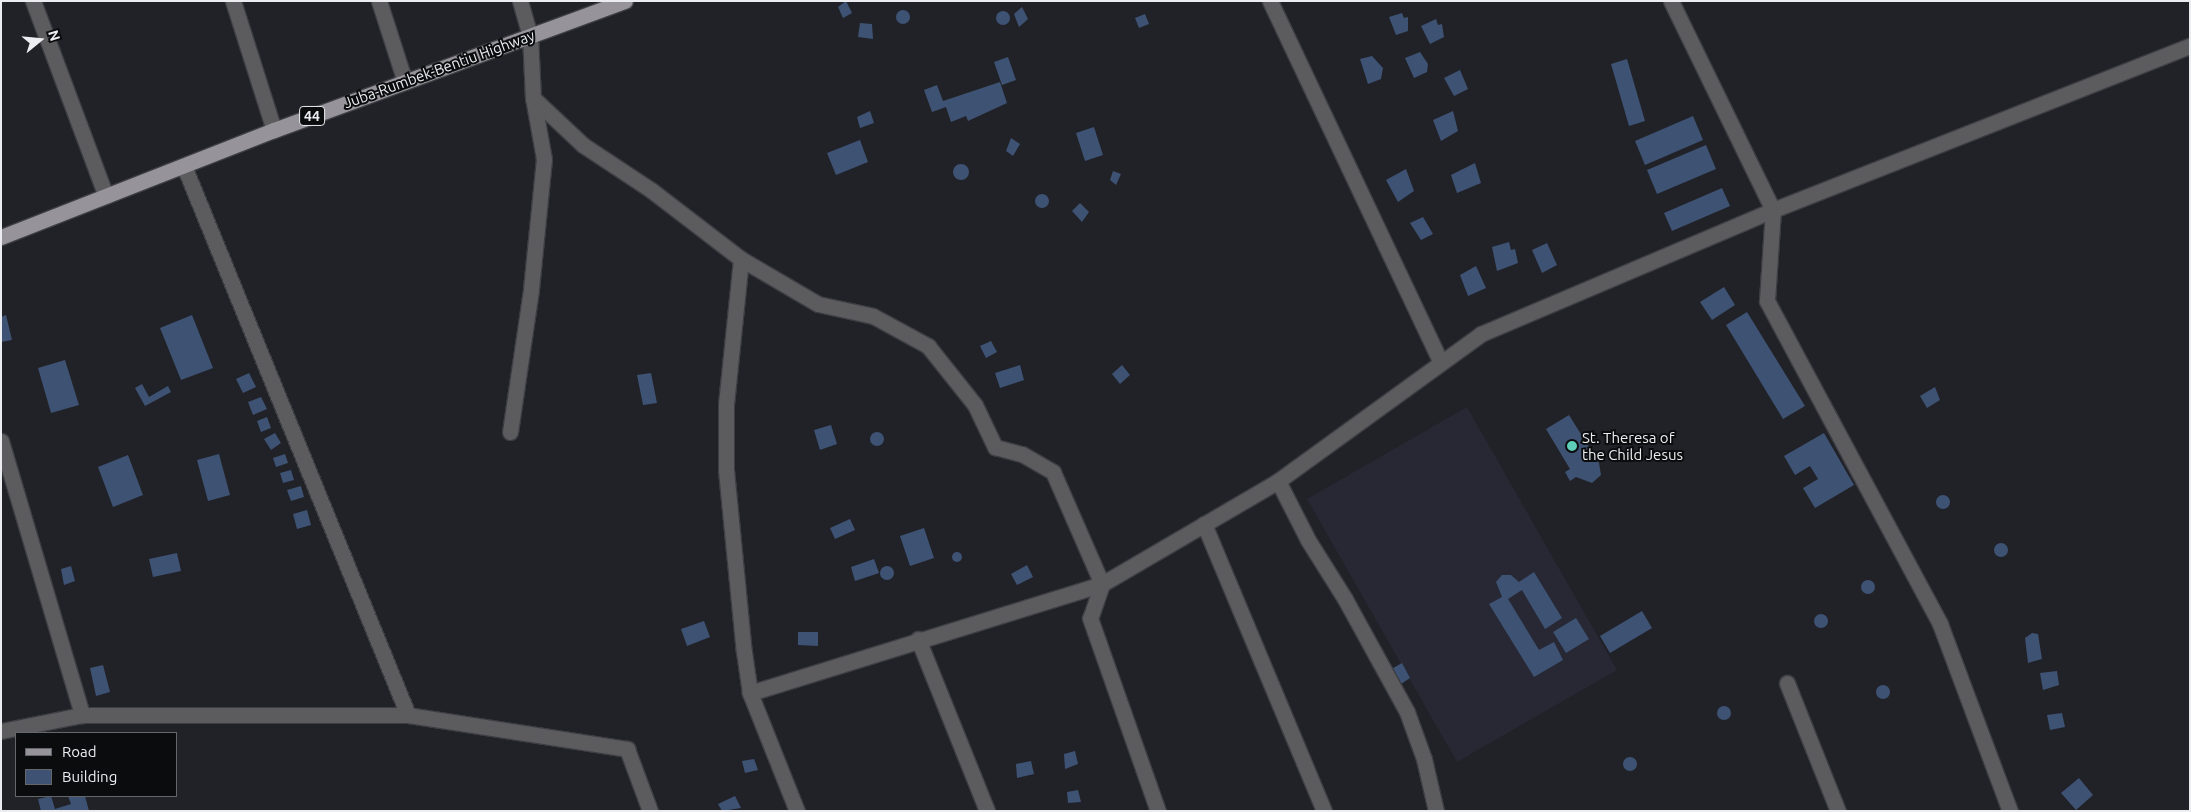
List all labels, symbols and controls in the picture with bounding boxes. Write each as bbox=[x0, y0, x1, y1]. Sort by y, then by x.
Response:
north arrow bbox=[15, 15, 65, 65]
street label: Juba-Rumbek-Bentiu Highway bbox=[341, 26, 537, 112]
text: N bbox=[45, 28, 64, 43]
road number: 44 bbox=[298, 104, 326, 128]
place label: St. Theresa of the Child Jesus bbox=[1582, 428, 1683, 463]
marker: St. Theresa of the Child Jesus bbox=[1566, 440, 1578, 452]
legend bbox=[15, 732, 178, 797]
text: Road bbox=[62, 743, 97, 760]
text: Building bbox=[62, 768, 117, 785]

